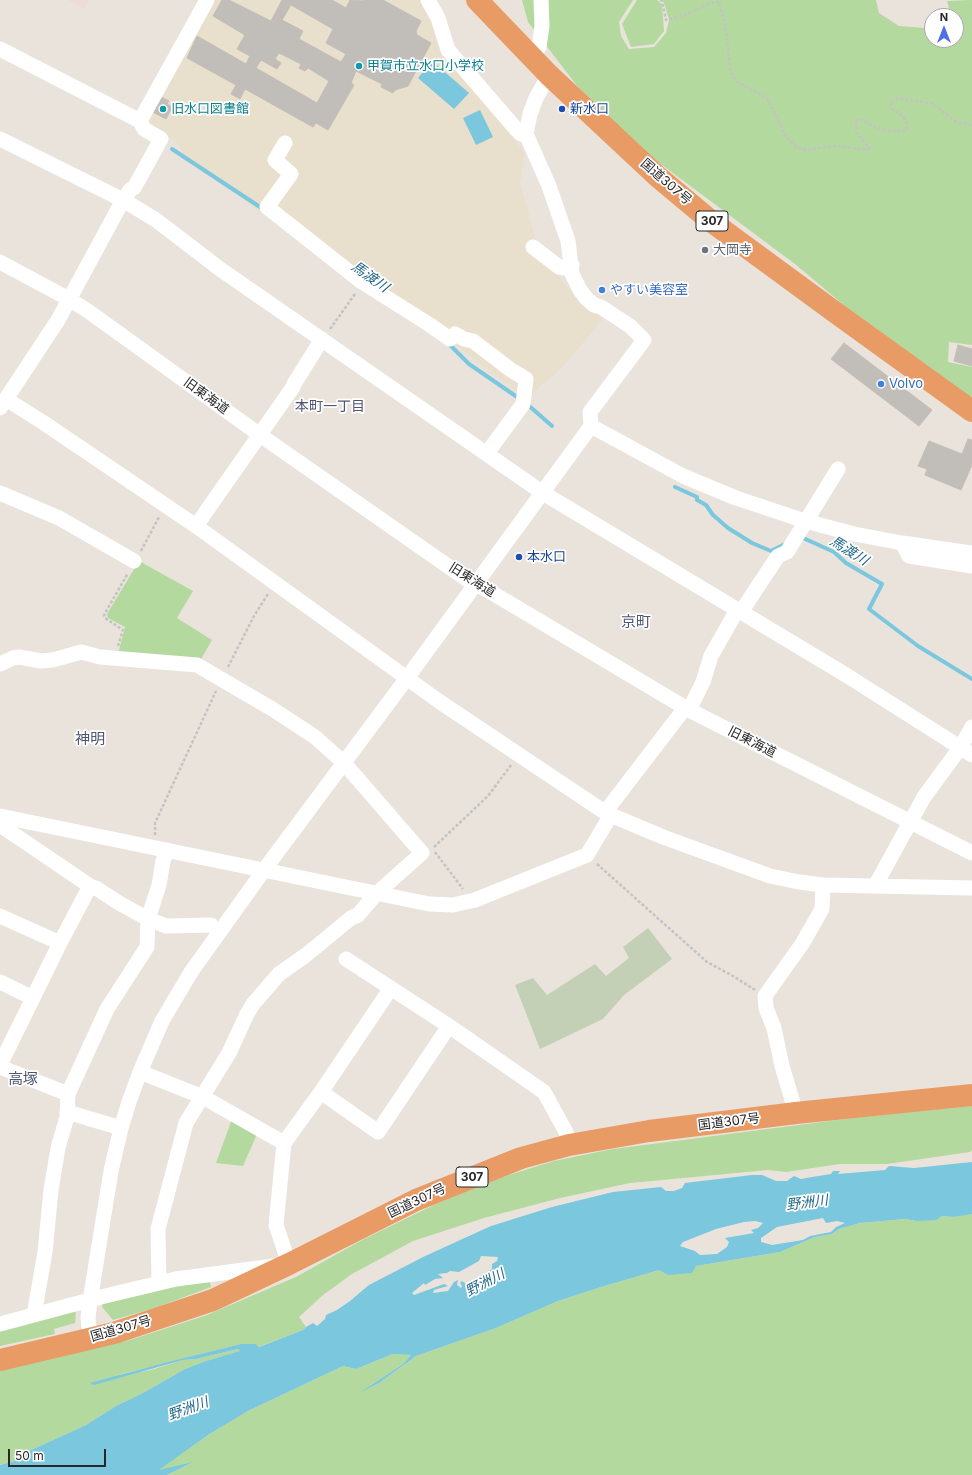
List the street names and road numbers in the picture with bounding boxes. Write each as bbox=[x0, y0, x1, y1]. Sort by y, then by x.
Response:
street label: 国道307号 bbox=[637, 156, 695, 208]
road number: 307 bbox=[696, 211, 728, 231]
street label: 旧東海道 bbox=[180, 374, 232, 418]
street label: 旧東海道 bbox=[446, 560, 498, 600]
street label: 旧東海道 bbox=[725, 723, 779, 761]
street label: 国道307号 bbox=[697, 1110, 761, 1134]
road number: 307 bbox=[456, 1167, 488, 1187]
street label: 国道307号 bbox=[385, 1181, 449, 1221]
street label: 国道307号 bbox=[89, 1313, 153, 1345]

